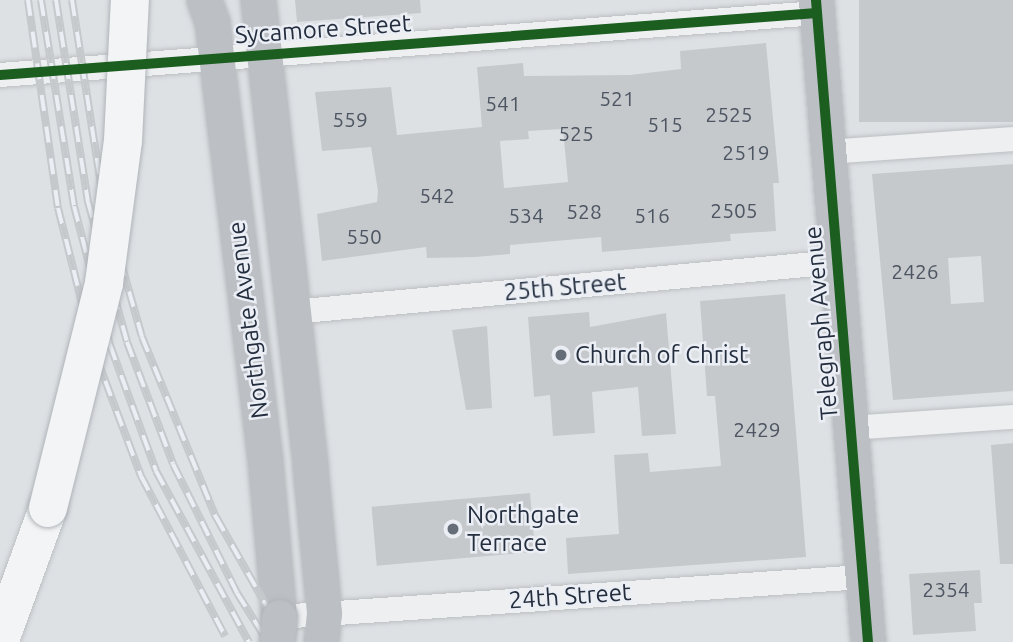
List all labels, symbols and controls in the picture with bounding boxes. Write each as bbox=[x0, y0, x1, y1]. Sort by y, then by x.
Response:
street label: Sycamore Street bbox=[234, 8, 412, 50]
house number: 521 bbox=[599, 85, 635, 111]
house number: 541 bbox=[485, 90, 521, 116]
house number: 2525 bbox=[705, 101, 753, 127]
house number: 559 bbox=[332, 106, 368, 132]
house number: 515 bbox=[647, 111, 683, 137]
house number: 525 bbox=[558, 120, 594, 146]
house number: 2519 bbox=[722, 139, 770, 165]
house number: 542 bbox=[419, 182, 455, 208]
house number: 2505 bbox=[710, 197, 758, 223]
house number: 528 bbox=[566, 198, 602, 224]
house number: 534 bbox=[508, 202, 544, 228]
house number: 516 bbox=[634, 202, 670, 228]
street label: Northgate Avenue bbox=[222, 220, 274, 420]
house number: 550 bbox=[346, 223, 382, 249]
street label: Telegraph Avenue bbox=[798, 225, 844, 421]
house number: 2426 bbox=[891, 258, 939, 284]
street label: 25th Street bbox=[503, 267, 627, 307]
place label: Church of Christ bbox=[575, 341, 748, 369]
marker: Church of Christ bbox=[553, 347, 569, 363]
house number: 2429 bbox=[733, 416, 781, 442]
place label: Northgate Terrace bbox=[467, 501, 579, 557]
marker: Northgate Terrace bbox=[445, 521, 461, 537]
house number: 2354 bbox=[922, 576, 970, 602]
street label: 24th Street bbox=[508, 577, 632, 615]

